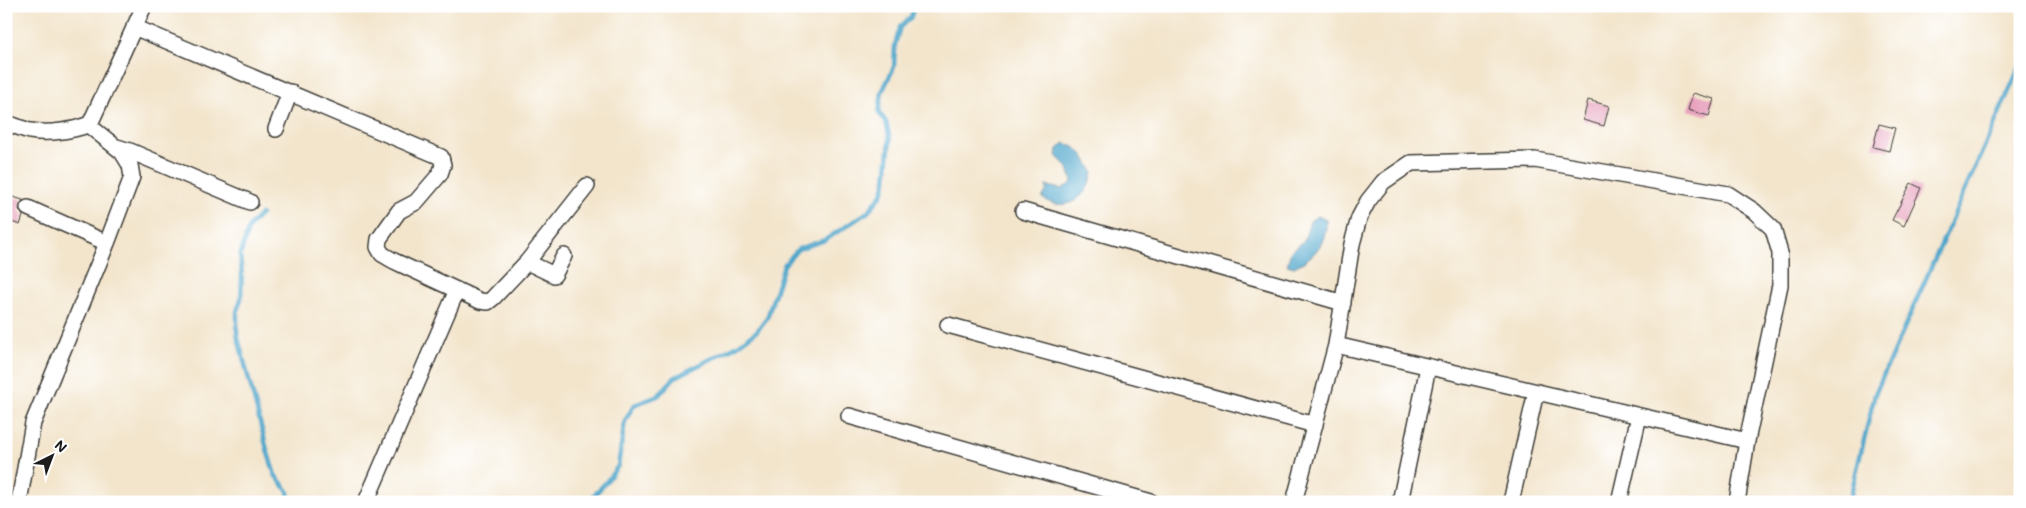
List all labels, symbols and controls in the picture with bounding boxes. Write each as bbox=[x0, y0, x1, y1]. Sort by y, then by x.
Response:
north arrow bbox=[28, 430, 78, 480]
text: N bbox=[51, 435, 71, 457]

